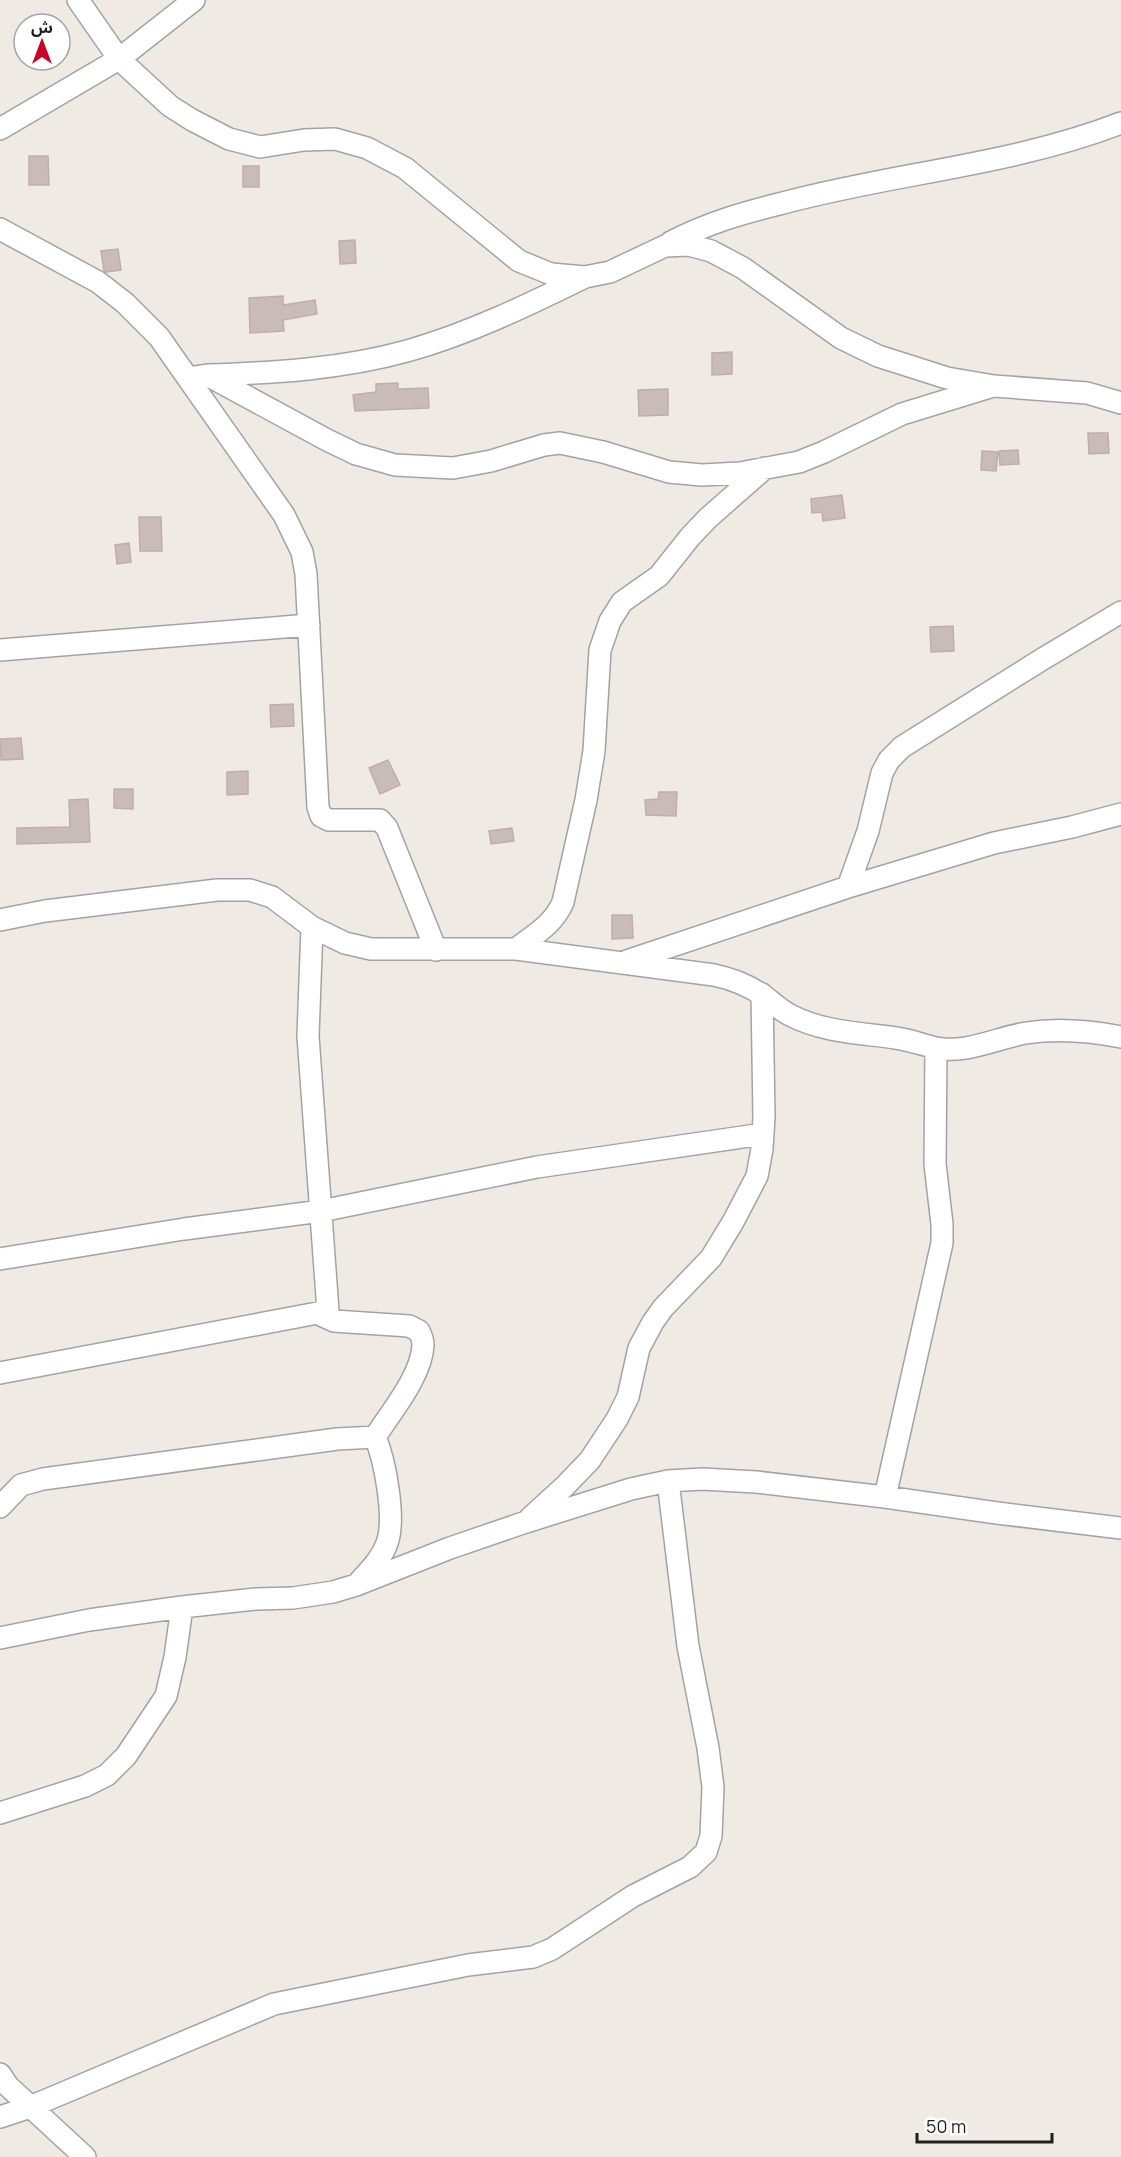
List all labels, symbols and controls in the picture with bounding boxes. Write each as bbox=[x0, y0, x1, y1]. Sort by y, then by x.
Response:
north arrow bbox=[12, 12, 72, 72]
text: ش bbox=[31, 16, 53, 38]
scale bar bbox=[917, 2106, 1052, 2144]
text: 50 m bbox=[926, 2114, 966, 2138]

